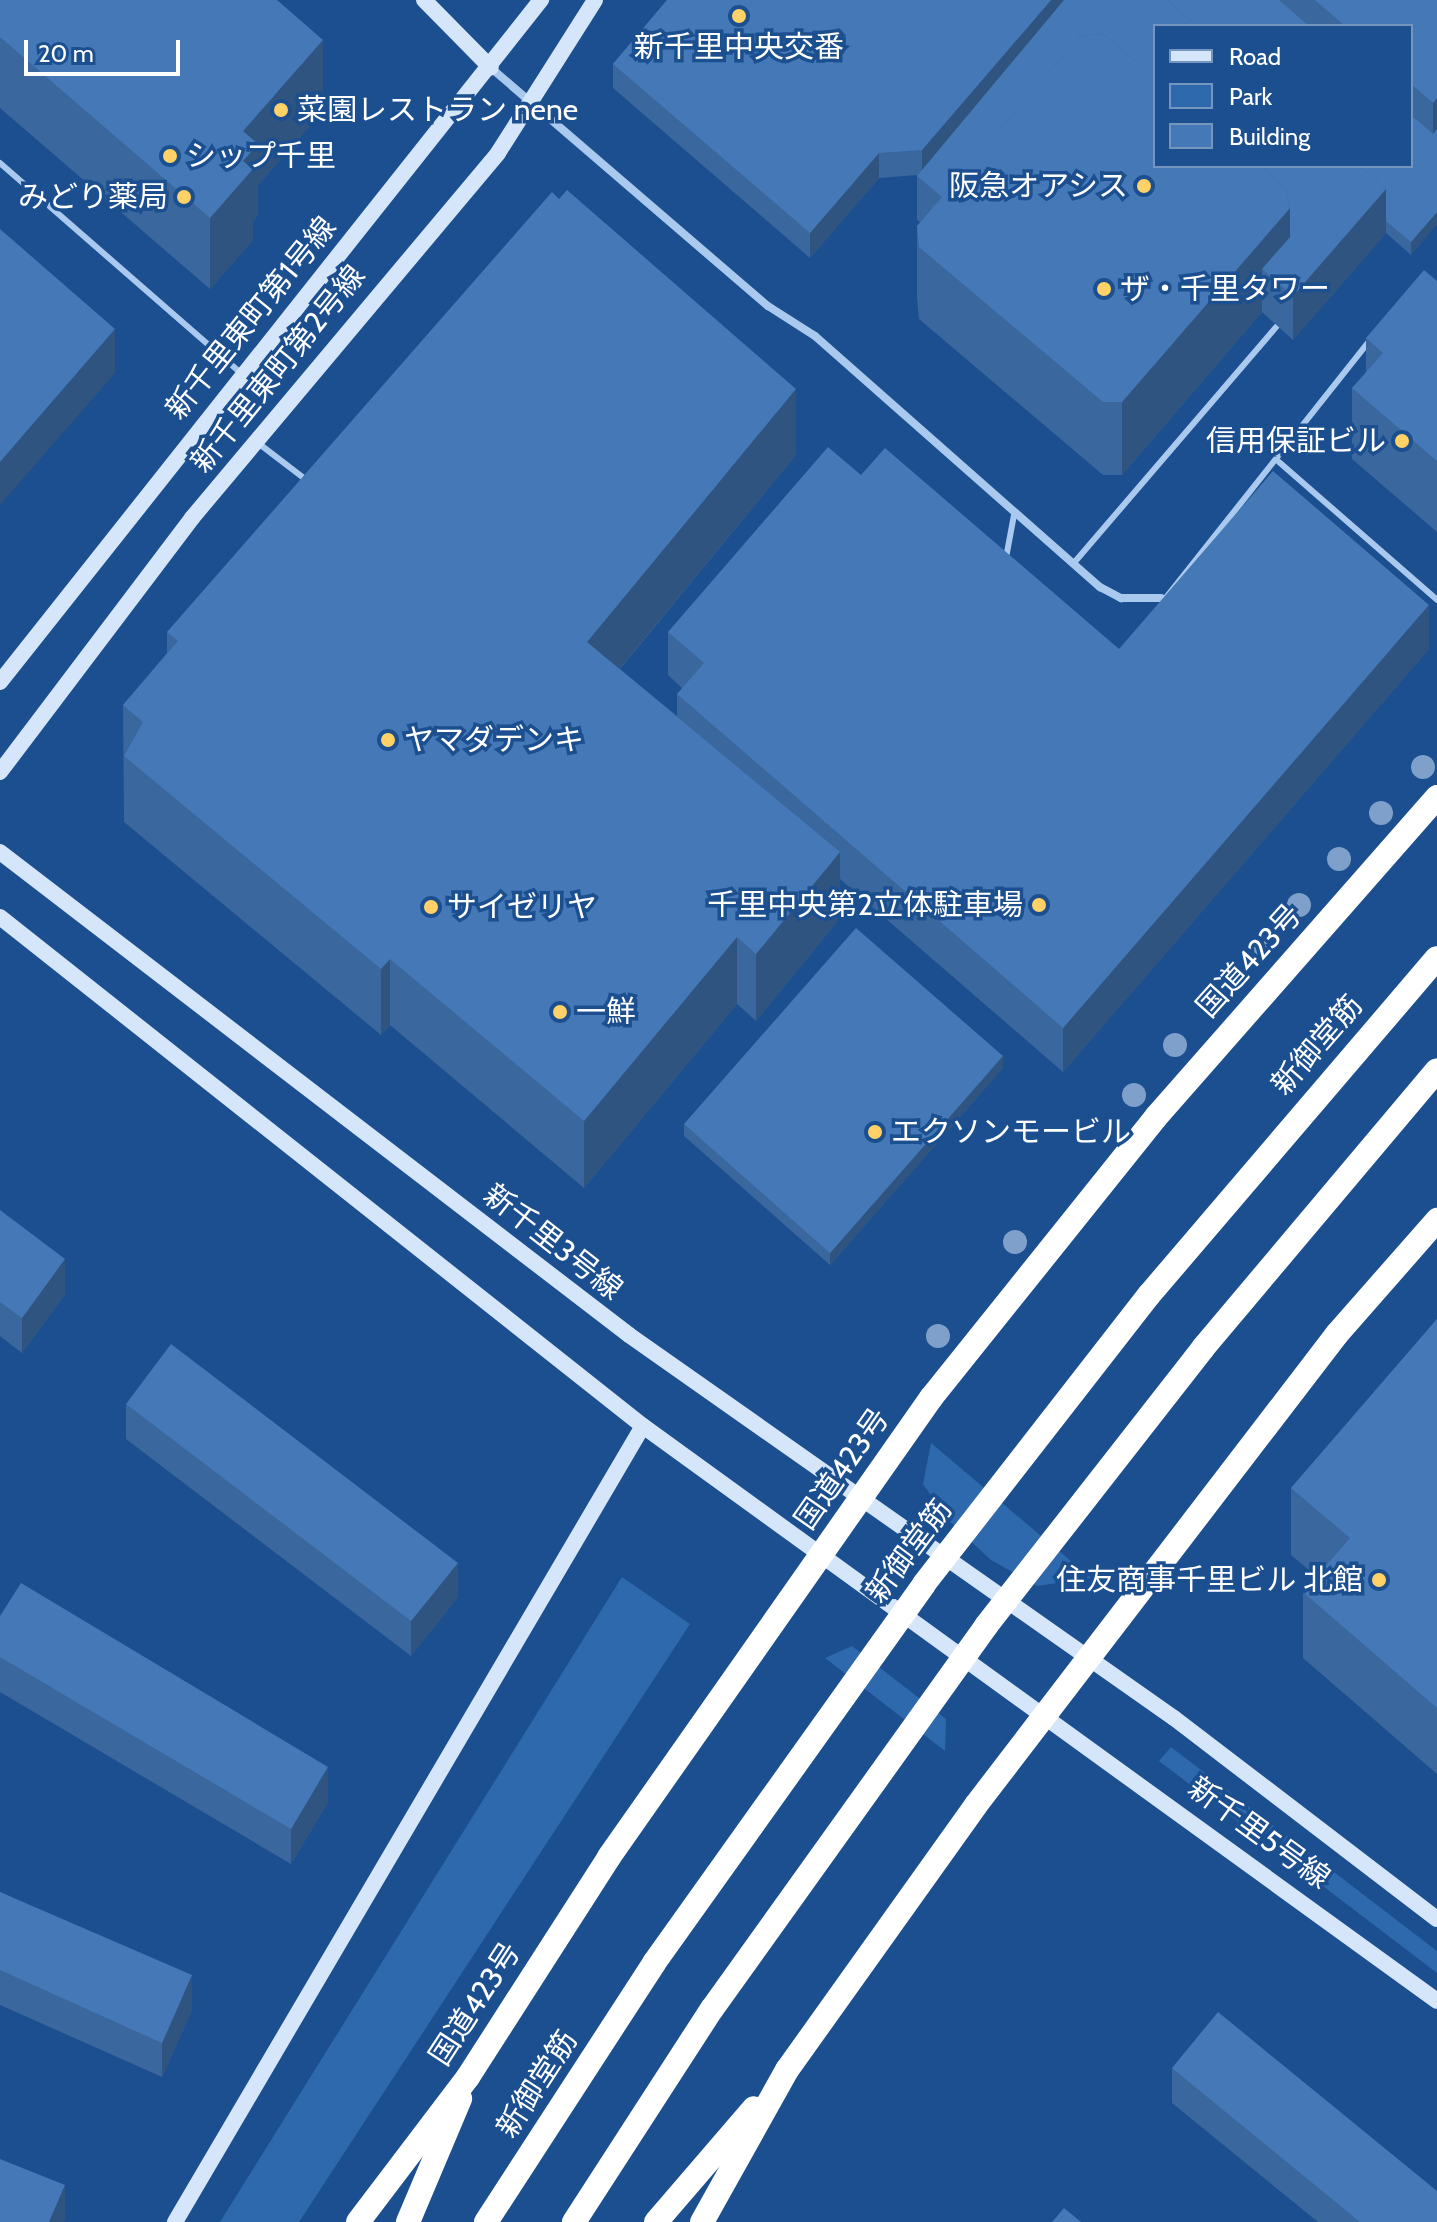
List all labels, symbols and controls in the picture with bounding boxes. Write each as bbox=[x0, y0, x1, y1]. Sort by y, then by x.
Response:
marker: 新千里中央交番 bbox=[730, 7, 748, 25]
scale bar bbox=[28, 24, 184, 74]
legend bbox=[1153, 24, 1413, 168]
place label: 新千里中央交番 bbox=[634, 29, 844, 65]
text: 20 m bbox=[38, 39, 94, 68]
text: Road bbox=[1229, 42, 1281, 71]
text: Park bbox=[1229, 82, 1272, 111]
place label: 菜園レストラン nene bbox=[297, 92, 578, 128]
marker: 菜園レストラン nene bbox=[272, 101, 290, 119]
text: Building bbox=[1229, 122, 1310, 151]
place label: シップ千里 bbox=[186, 138, 336, 174]
marker: シップ千里 bbox=[161, 147, 179, 165]
place label: 阪急オアシス bbox=[948, 168, 1128, 204]
marker: 阪急オアシス bbox=[1135, 177, 1153, 195]
place label: みどり薬局 bbox=[18, 179, 168, 215]
marker: みどり薬局 bbox=[175, 188, 193, 206]
street label: 新千里東町第1号線 bbox=[158, 210, 344, 426]
street label: 新千里東町第2号線 bbox=[184, 258, 372, 480]
place label: ザ・千里タワー bbox=[1120, 271, 1330, 307]
marker: ザ・千里タワー bbox=[1095, 280, 1113, 298]
place label: 信用保証ビル bbox=[1206, 423, 1386, 459]
marker: 信用保証ビル bbox=[1393, 432, 1411, 450]
place label: ヤマダデンキ bbox=[404, 722, 584, 758]
marker: ヤマダデンキ bbox=[379, 731, 397, 749]
place label: 千里中央第2立体駐車場 bbox=[707, 887, 1023, 923]
place label: サイゼリヤ bbox=[447, 889, 597, 925]
marker: 千里中央第2立体駐車場 bbox=[1030, 896, 1048, 914]
street label: 国道423号 bbox=[1189, 897, 1309, 1025]
marker: サイゼリヤ bbox=[422, 898, 440, 916]
street label: 新御堂筋 bbox=[1264, 988, 1370, 1102]
place label: 一鮮 bbox=[576, 994, 636, 1030]
marker: 一鮮 bbox=[551, 1003, 569, 1021]
place label: エクソンモービル bbox=[891, 1114, 1131, 1150]
marker: エクソンモービル bbox=[866, 1123, 884, 1141]
street label: 新千里3号線 bbox=[476, 1177, 630, 1307]
street label: 国道423号 bbox=[787, 1402, 897, 1536]
street label: 新御堂筋 bbox=[859, 1492, 959, 1610]
place label: 住友商事千里ビル 北館 bbox=[1056, 1562, 1363, 1598]
marker: 住友商事千里ビル 北館 bbox=[1370, 1571, 1388, 1589]
street label: 新千里5号線 bbox=[1181, 1770, 1337, 1896]
street label: 国道423号 bbox=[422, 1936, 528, 2072]
street label: 新御堂筋 bbox=[489, 2024, 585, 2144]

